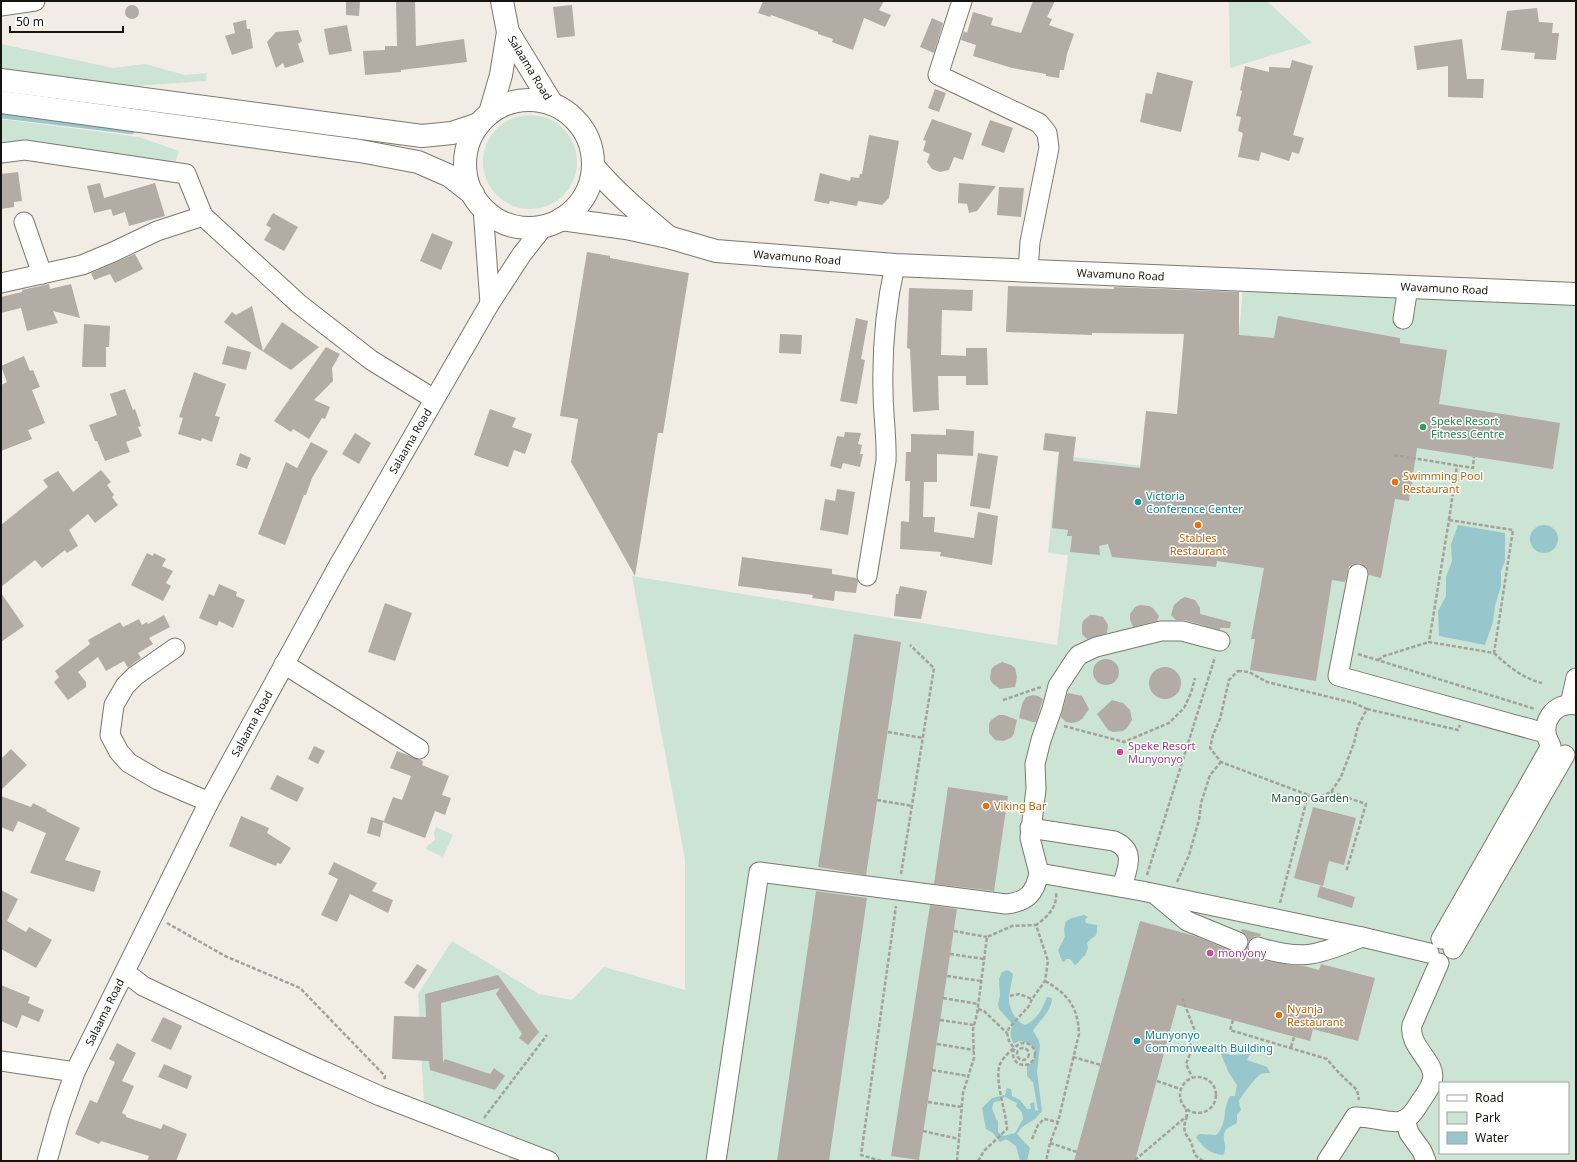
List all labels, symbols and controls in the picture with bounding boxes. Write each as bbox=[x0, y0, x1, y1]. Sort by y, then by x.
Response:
scale bar bbox=[10, 8, 123, 34]
text: 50 m bbox=[16, 13, 44, 30]
street label: Salaama Road bbox=[505, 32, 556, 103]
street label: Wavamuno Road bbox=[753, 246, 842, 268]
street label: Wavamuno Road bbox=[1076, 265, 1165, 283]
street label: Wavamuno Road bbox=[1400, 279, 1489, 297]
street label: Salaama Road bbox=[385, 405, 435, 476]
place label: Speke Resort Fitness Centre bbox=[1431, 413, 1504, 441]
marker: Speke Resort Fitness Centre bbox=[1418, 422, 1428, 432]
place label: Swimming Pool Restaurant bbox=[1403, 468, 1483, 496]
marker: Swimming Pool Restaurant bbox=[1390, 477, 1400, 487]
place label: Victoria Conference Center bbox=[1146, 488, 1243, 516]
marker: Victoria Conference Center bbox=[1133, 497, 1143, 507]
marker: Stables Restaurant bbox=[1193, 520, 1203, 530]
place label: Stables Restaurant bbox=[1170, 530, 1226, 558]
street label: Salaama Road bbox=[227, 688, 276, 759]
place label: Speke Resort Munyonyo bbox=[1128, 738, 1195, 766]
marker: Speke Resort Munyonyo bbox=[1115, 747, 1125, 757]
park label: Mango Garden bbox=[1271, 790, 1349, 805]
place label: Viking Bar bbox=[994, 798, 1047, 813]
marker: Viking Bar bbox=[981, 801, 991, 811]
place label: monyony bbox=[1218, 945, 1267, 960]
marker: monyony bbox=[1205, 948, 1215, 958]
street label: Salaama Road bbox=[81, 976, 127, 1048]
place label: Nyanja Restaurant bbox=[1287, 1001, 1344, 1029]
marker: Nyanja Restaurant bbox=[1274, 1010, 1284, 1020]
place label: Munyonyo Commonwealth Building bbox=[1145, 1027, 1273, 1055]
marker: Munyonyo Commonwealth Building bbox=[1132, 1036, 1142, 1046]
legend bbox=[1439, 1082, 1569, 1154]
text: Road bbox=[1475, 1089, 1504, 1106]
text: Park bbox=[1475, 1109, 1501, 1126]
text: Water bbox=[1475, 1129, 1509, 1146]

